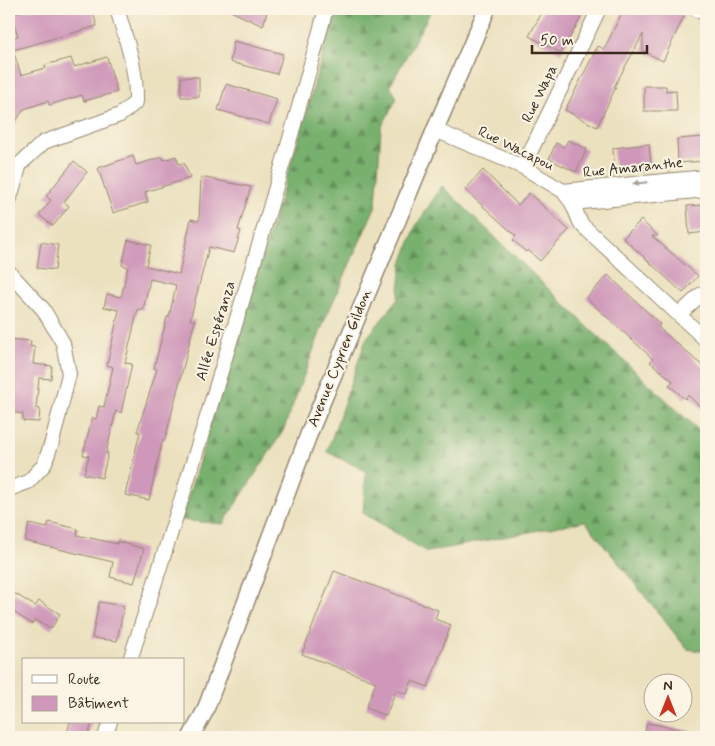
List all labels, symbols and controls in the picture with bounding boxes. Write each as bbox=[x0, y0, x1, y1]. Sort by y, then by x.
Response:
scale bar bbox=[532, 22, 648, 54]
text: 50 m bbox=[540, 31, 574, 51]
street label: Rue Wapa bbox=[517, 61, 563, 126]
street label: Rue Wacapou bbox=[474, 122, 558, 176]
street label: Rue Amaranthe bbox=[582, 153, 684, 183]
one-way arrow bbox=[632, 179, 648, 187]
street label: Allée Espéranza bbox=[191, 279, 241, 383]
street label: Avenue Cyprien Gildon bbox=[303, 286, 377, 430]
legend bbox=[22, 658, 185, 724]
text: Route bbox=[68, 670, 101, 690]
north arrow bbox=[642, 674, 692, 724]
text: N bbox=[663, 677, 673, 695]
text: Bâtiment bbox=[68, 694, 129, 714]

